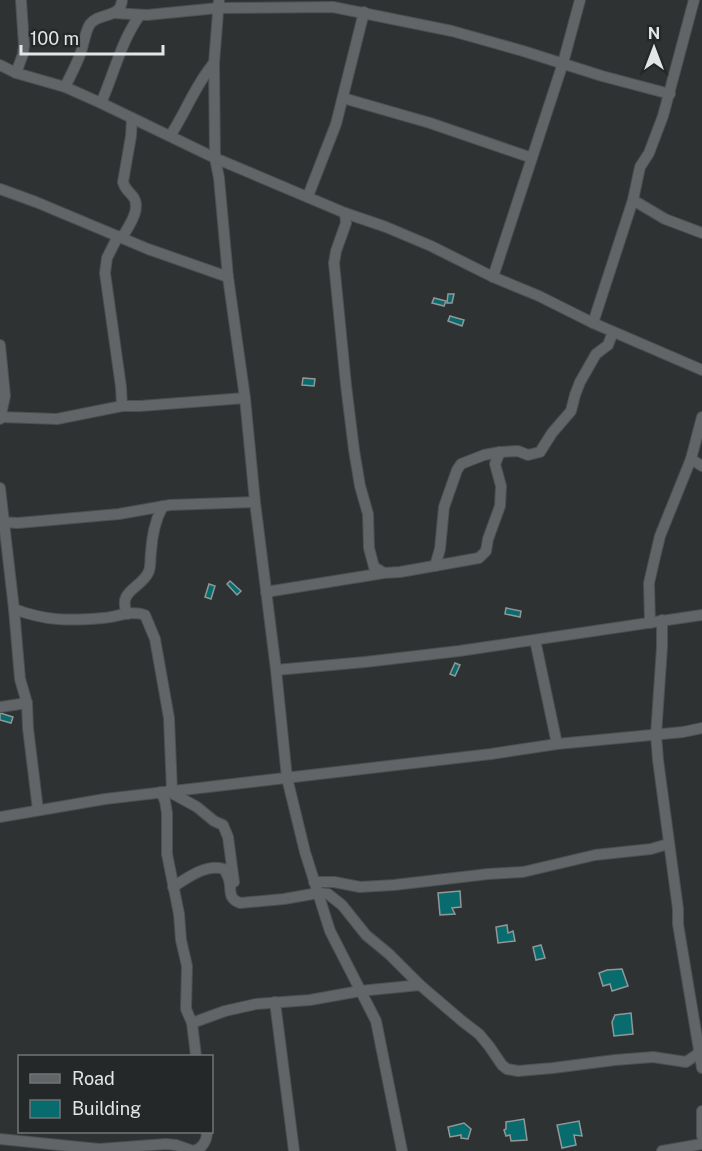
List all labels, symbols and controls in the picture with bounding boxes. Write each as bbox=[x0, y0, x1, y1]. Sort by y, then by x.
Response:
scale bar bbox=[21, 18, 164, 56]
north arrow bbox=[624, 18, 684, 78]
text: N bbox=[648, 24, 660, 43]
text: 100 m bbox=[30, 28, 79, 49]
legend bbox=[18, 1055, 213, 1133]
text: Road bbox=[72, 1068, 115, 1089]
text: Building bbox=[72, 1098, 141, 1119]

